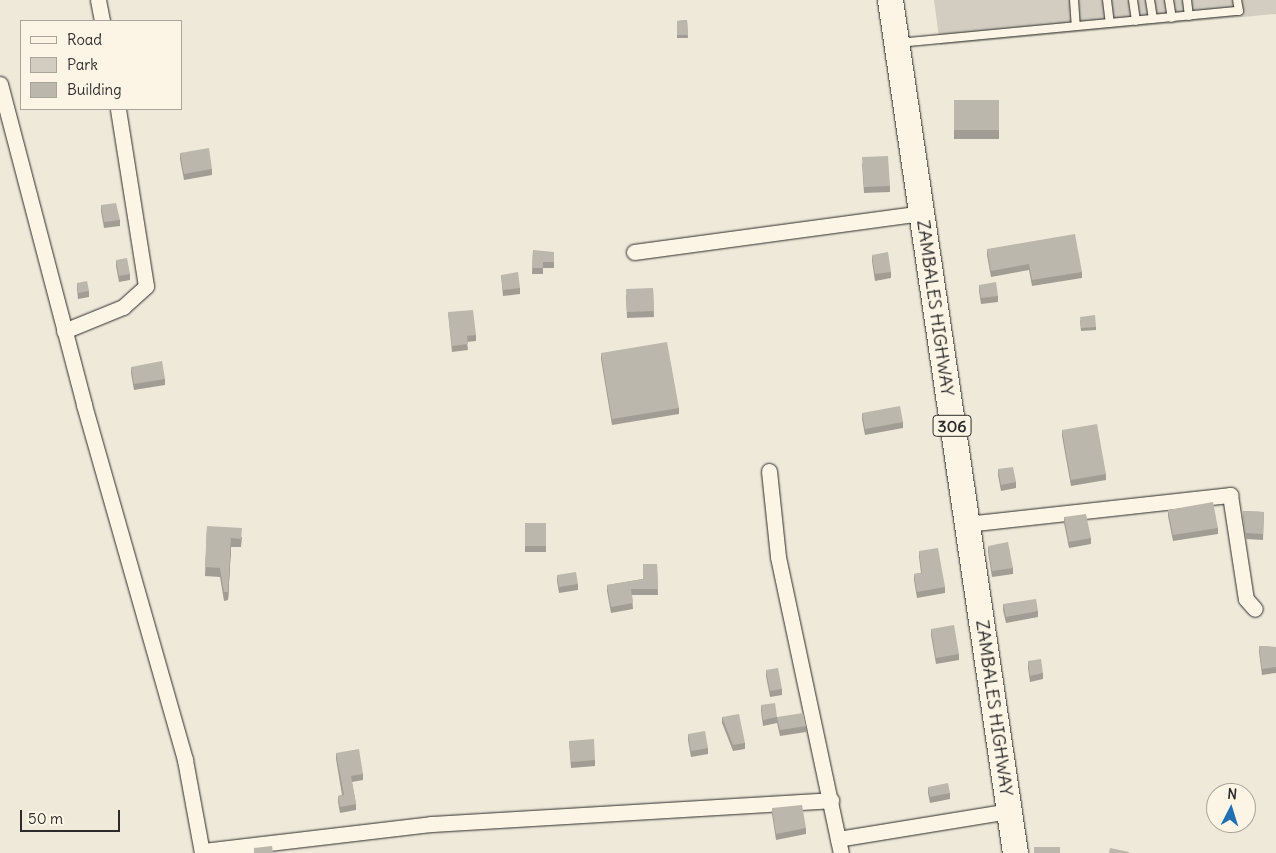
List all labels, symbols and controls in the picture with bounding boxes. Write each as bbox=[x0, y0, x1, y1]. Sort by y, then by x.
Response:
legend bbox=[20, 20, 182, 110]
text: Road bbox=[67, 30, 102, 49]
text: Park bbox=[67, 55, 98, 74]
text: Building bbox=[67, 80, 122, 99]
street label: ZAMBALES HIGHWAY bbox=[912, 219, 958, 397]
road number: 306 bbox=[932, 412, 972, 440]
street label: ZAMBALES HIGHWAY bbox=[971, 619, 1017, 797]
north arrow bbox=[1206, 783, 1256, 833]
text: N bbox=[1227, 785, 1238, 803]
scale bar bbox=[22, 800, 122, 832]
text: 50 m bbox=[28, 809, 63, 828]

